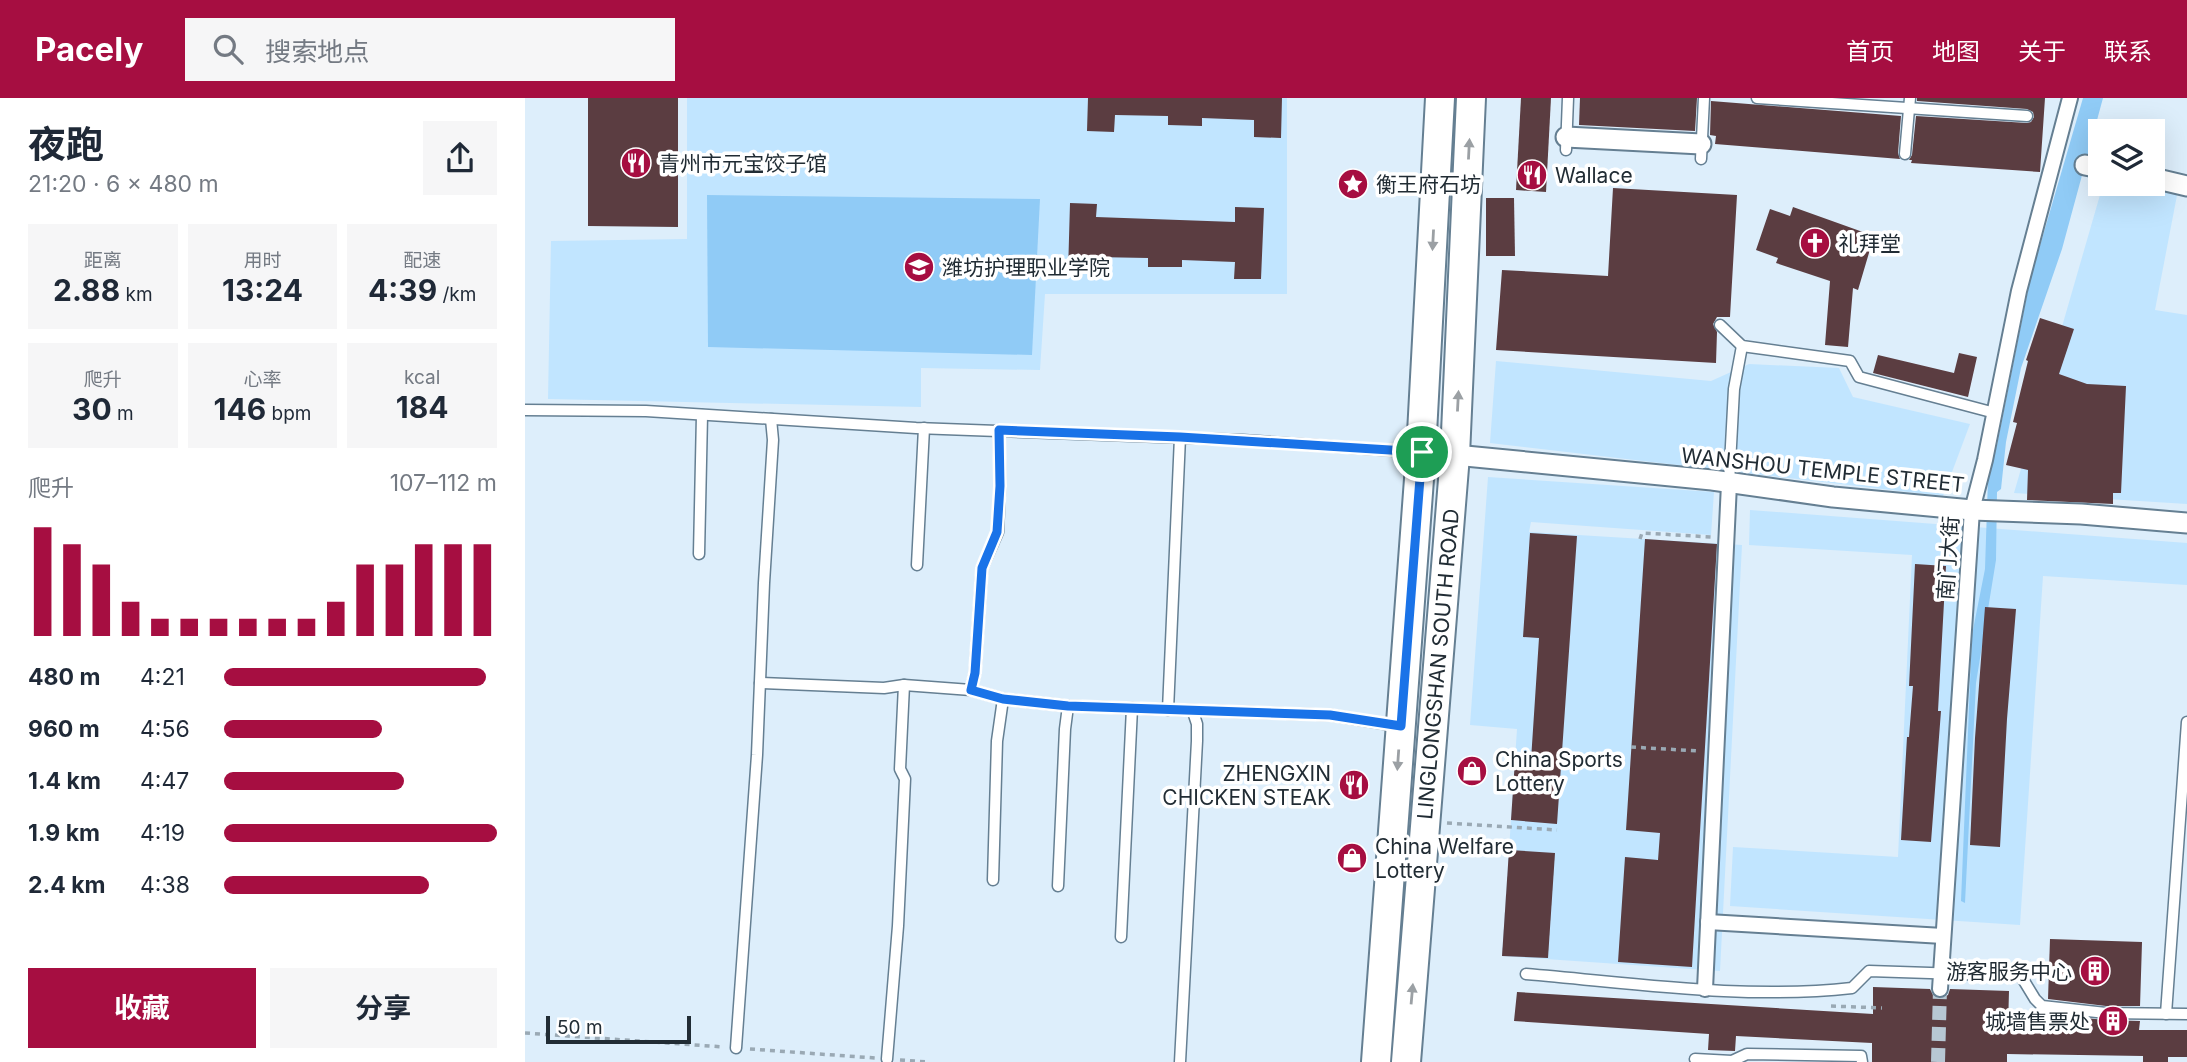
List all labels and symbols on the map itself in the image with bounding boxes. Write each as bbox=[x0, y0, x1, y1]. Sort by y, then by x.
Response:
one-way arrow bbox=[1463, 138, 1474, 160]
restaurant icon: 青州市元宝饺子馆 bbox=[619, 146, 653, 180]
place label: 青州市元宝饺子馆 bbox=[659, 151, 827, 176]
restaurant icon: Wallace bbox=[1515, 158, 1549, 192]
place label: Wallace bbox=[1555, 163, 1633, 188]
place icon: 衡王府石坊 bbox=[1336, 167, 1370, 201]
place label: 衡王府石坊 bbox=[1376, 172, 1481, 197]
church icon: 礼拜堂 bbox=[1798, 226, 1832, 260]
one-way arrow bbox=[1427, 229, 1438, 251]
place label: 礼拜堂 bbox=[1838, 231, 1901, 256]
school or university icon: 潍坊护理职业学院 bbox=[902, 250, 936, 284]
place label: 潍坊护理职业学院 bbox=[942, 255, 1110, 280]
one-way arrow bbox=[1452, 390, 1463, 412]
pin bbox=[1392, 422, 1452, 482]
street label: WANSHOU TEMPLE STREET bbox=[1680, 443, 1966, 497]
street label: LINGLONGSHAN SOUTH ROAD bbox=[1412, 508, 1464, 820]
street label: 南门大街 bbox=[1933, 515, 1963, 601]
place label: China Sports Lottery bbox=[1495, 747, 1623, 796]
one-way arrow bbox=[1393, 749, 1404, 771]
shop icon: China Sports Lottery bbox=[1455, 754, 1489, 788]
place label: ZHENGXIN CHICKEN STEAK bbox=[1162, 761, 1331, 810]
restaurant icon: ZHENGXIN CHICKEN STEAK bbox=[1337, 768, 1371, 802]
place label: China Welfare Lottery bbox=[1375, 834, 1514, 883]
shop icon: China Welfare Lottery bbox=[1335, 841, 1369, 875]
building icon: 游客服务中心 bbox=[2078, 954, 2112, 988]
place label: 游客服务中心 bbox=[1946, 959, 2072, 984]
one-way arrow bbox=[1407, 983, 1418, 1005]
building icon: 城墙售票处 bbox=[2096, 1004, 2130, 1038]
place label: 城墙售票处 bbox=[1985, 1009, 2090, 1034]
scale bar bbox=[546, 1013, 691, 1045]

